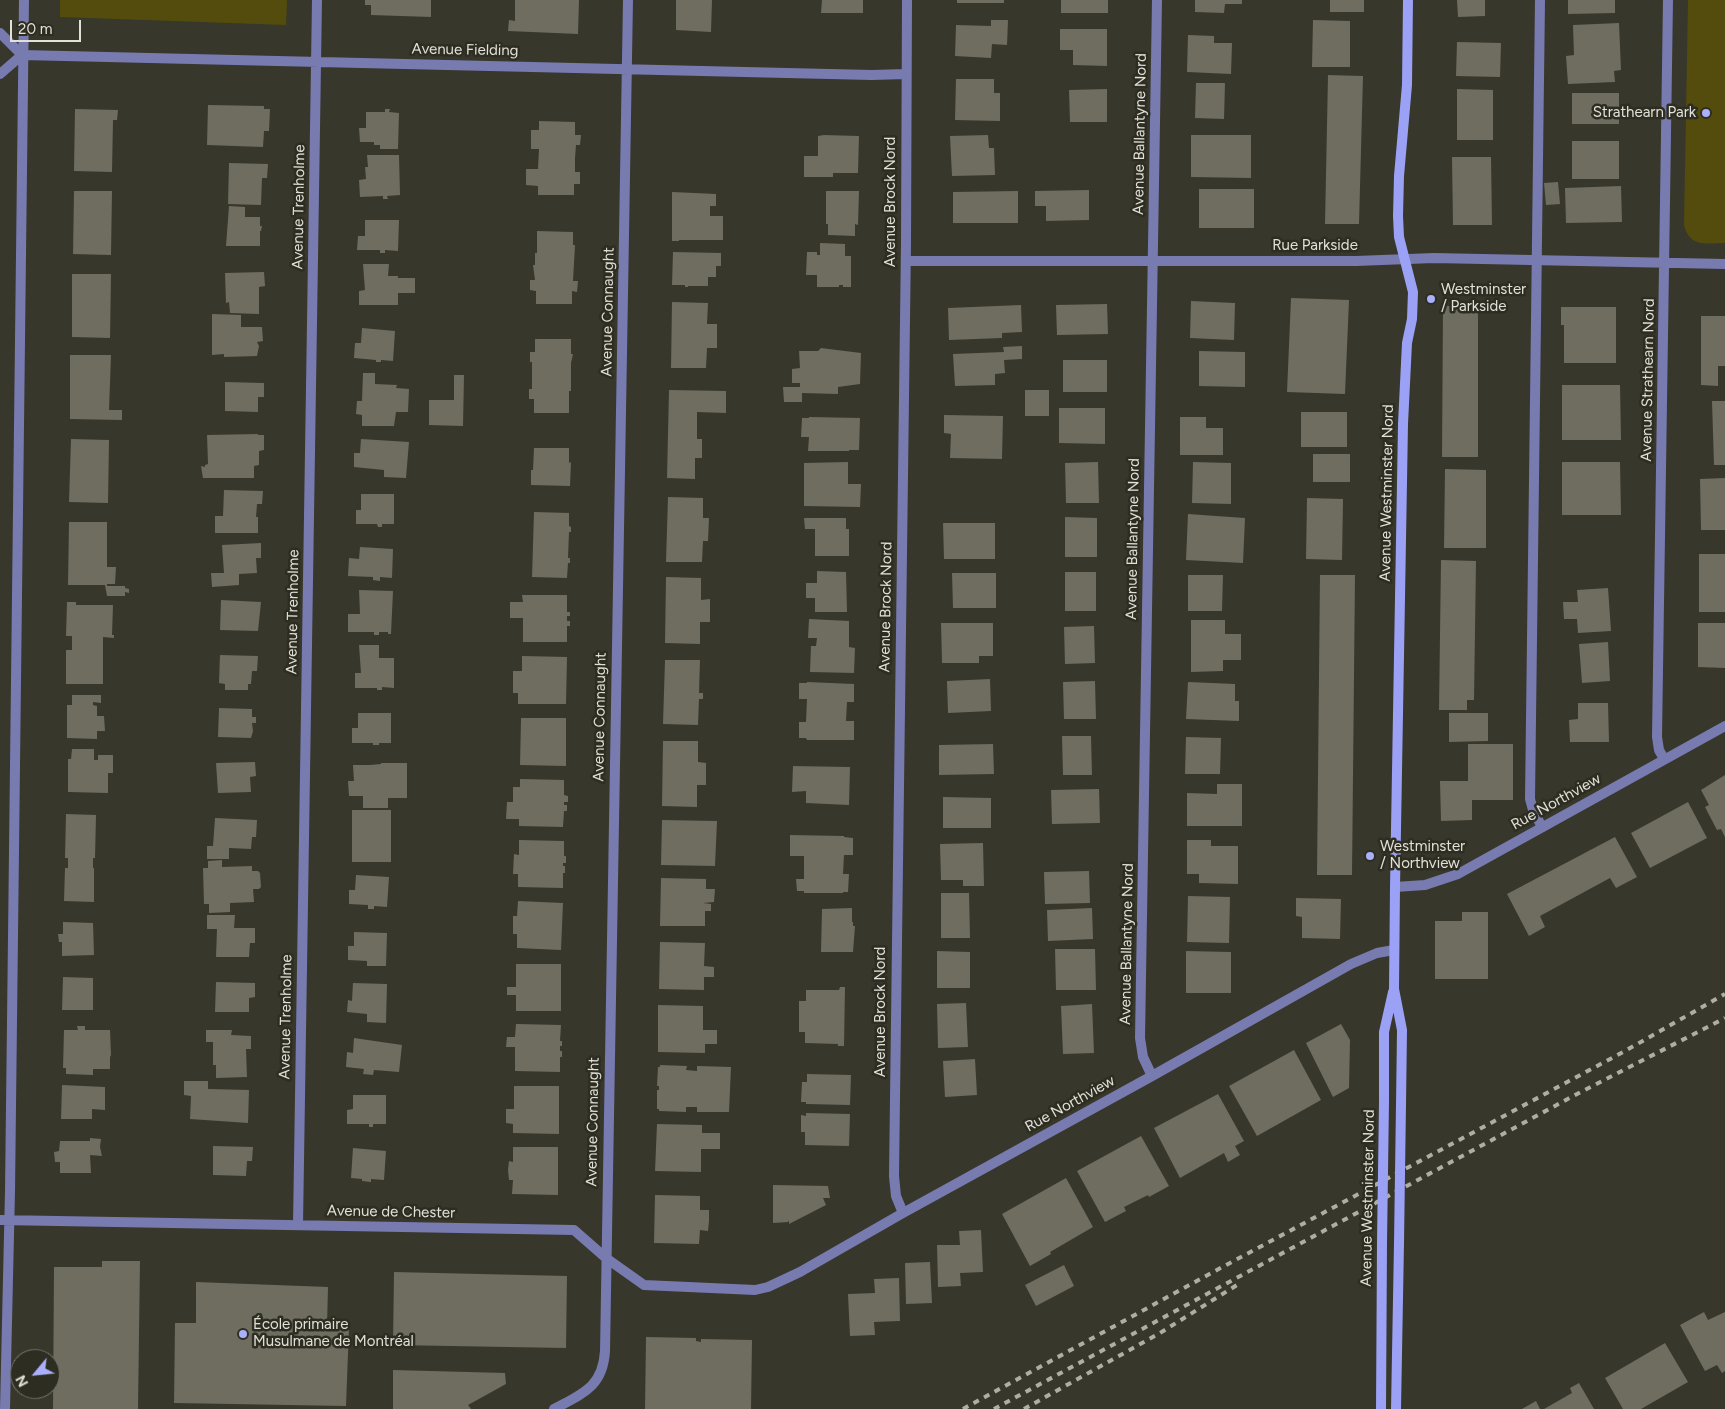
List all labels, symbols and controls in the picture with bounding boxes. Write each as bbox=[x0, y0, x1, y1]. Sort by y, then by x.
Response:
scale bar bbox=[12, 10, 84, 42]
text: 20 m bbox=[18, 20, 52, 38]
street label: Avenue Fielding bbox=[411, 40, 519, 60]
street label: Avenue Ballantyne Nord bbox=[1130, 53, 1150, 215]
place label: Strathearn Park bbox=[1593, 104, 1696, 122]
marker: Strathearn Park bbox=[1700, 107, 1712, 119]
street label: Avenue Brock Nord bbox=[882, 137, 900, 267]
street label: Avenue Trenholme bbox=[289, 144, 309, 270]
street label: Rue Parkside bbox=[1272, 237, 1358, 255]
street label: Avenue Connaught bbox=[598, 247, 618, 377]
place label: Westminster / Parkside bbox=[1441, 281, 1526, 316]
marker: Westminster / Parkside bbox=[1425, 293, 1437, 305]
street label: Avenue Strathearn Nord bbox=[1638, 298, 1658, 462]
street label: Avenue Westminster Nord bbox=[1376, 404, 1398, 582]
street label: Avenue Ballantyne Nord bbox=[1123, 458, 1143, 620]
street label: Avenue Brock Nord bbox=[876, 542, 896, 672]
street label: Avenue Trenholme bbox=[283, 549, 303, 675]
street label: Avenue Connaught bbox=[590, 652, 610, 782]
street label: Rue Northview bbox=[1508, 770, 1604, 834]
place label: Westminster / Northview bbox=[1380, 838, 1465, 873]
marker: Westminster / Northview bbox=[1364, 850, 1376, 862]
street label: Avenue Ballantyne Nord bbox=[1117, 863, 1137, 1025]
street label: Avenue Brock Nord bbox=[872, 947, 890, 1077]
street label: Avenue Trenholme bbox=[276, 954, 296, 1080]
street label: Avenue Connaught bbox=[583, 1057, 603, 1187]
street label: Rue Northview bbox=[1022, 1072, 1118, 1136]
street label: Avenue Westminster Nord bbox=[1357, 1109, 1379, 1287]
street label: Avenue de Chester bbox=[327, 1202, 455, 1222]
place label: École primaire Musulmane de Montréal bbox=[253, 1316, 414, 1351]
marker: École primaire Musulmane de Montréal bbox=[237, 1328, 249, 1340]
north arrow bbox=[10, 1349, 60, 1399]
text: N bbox=[12, 1372, 32, 1390]

